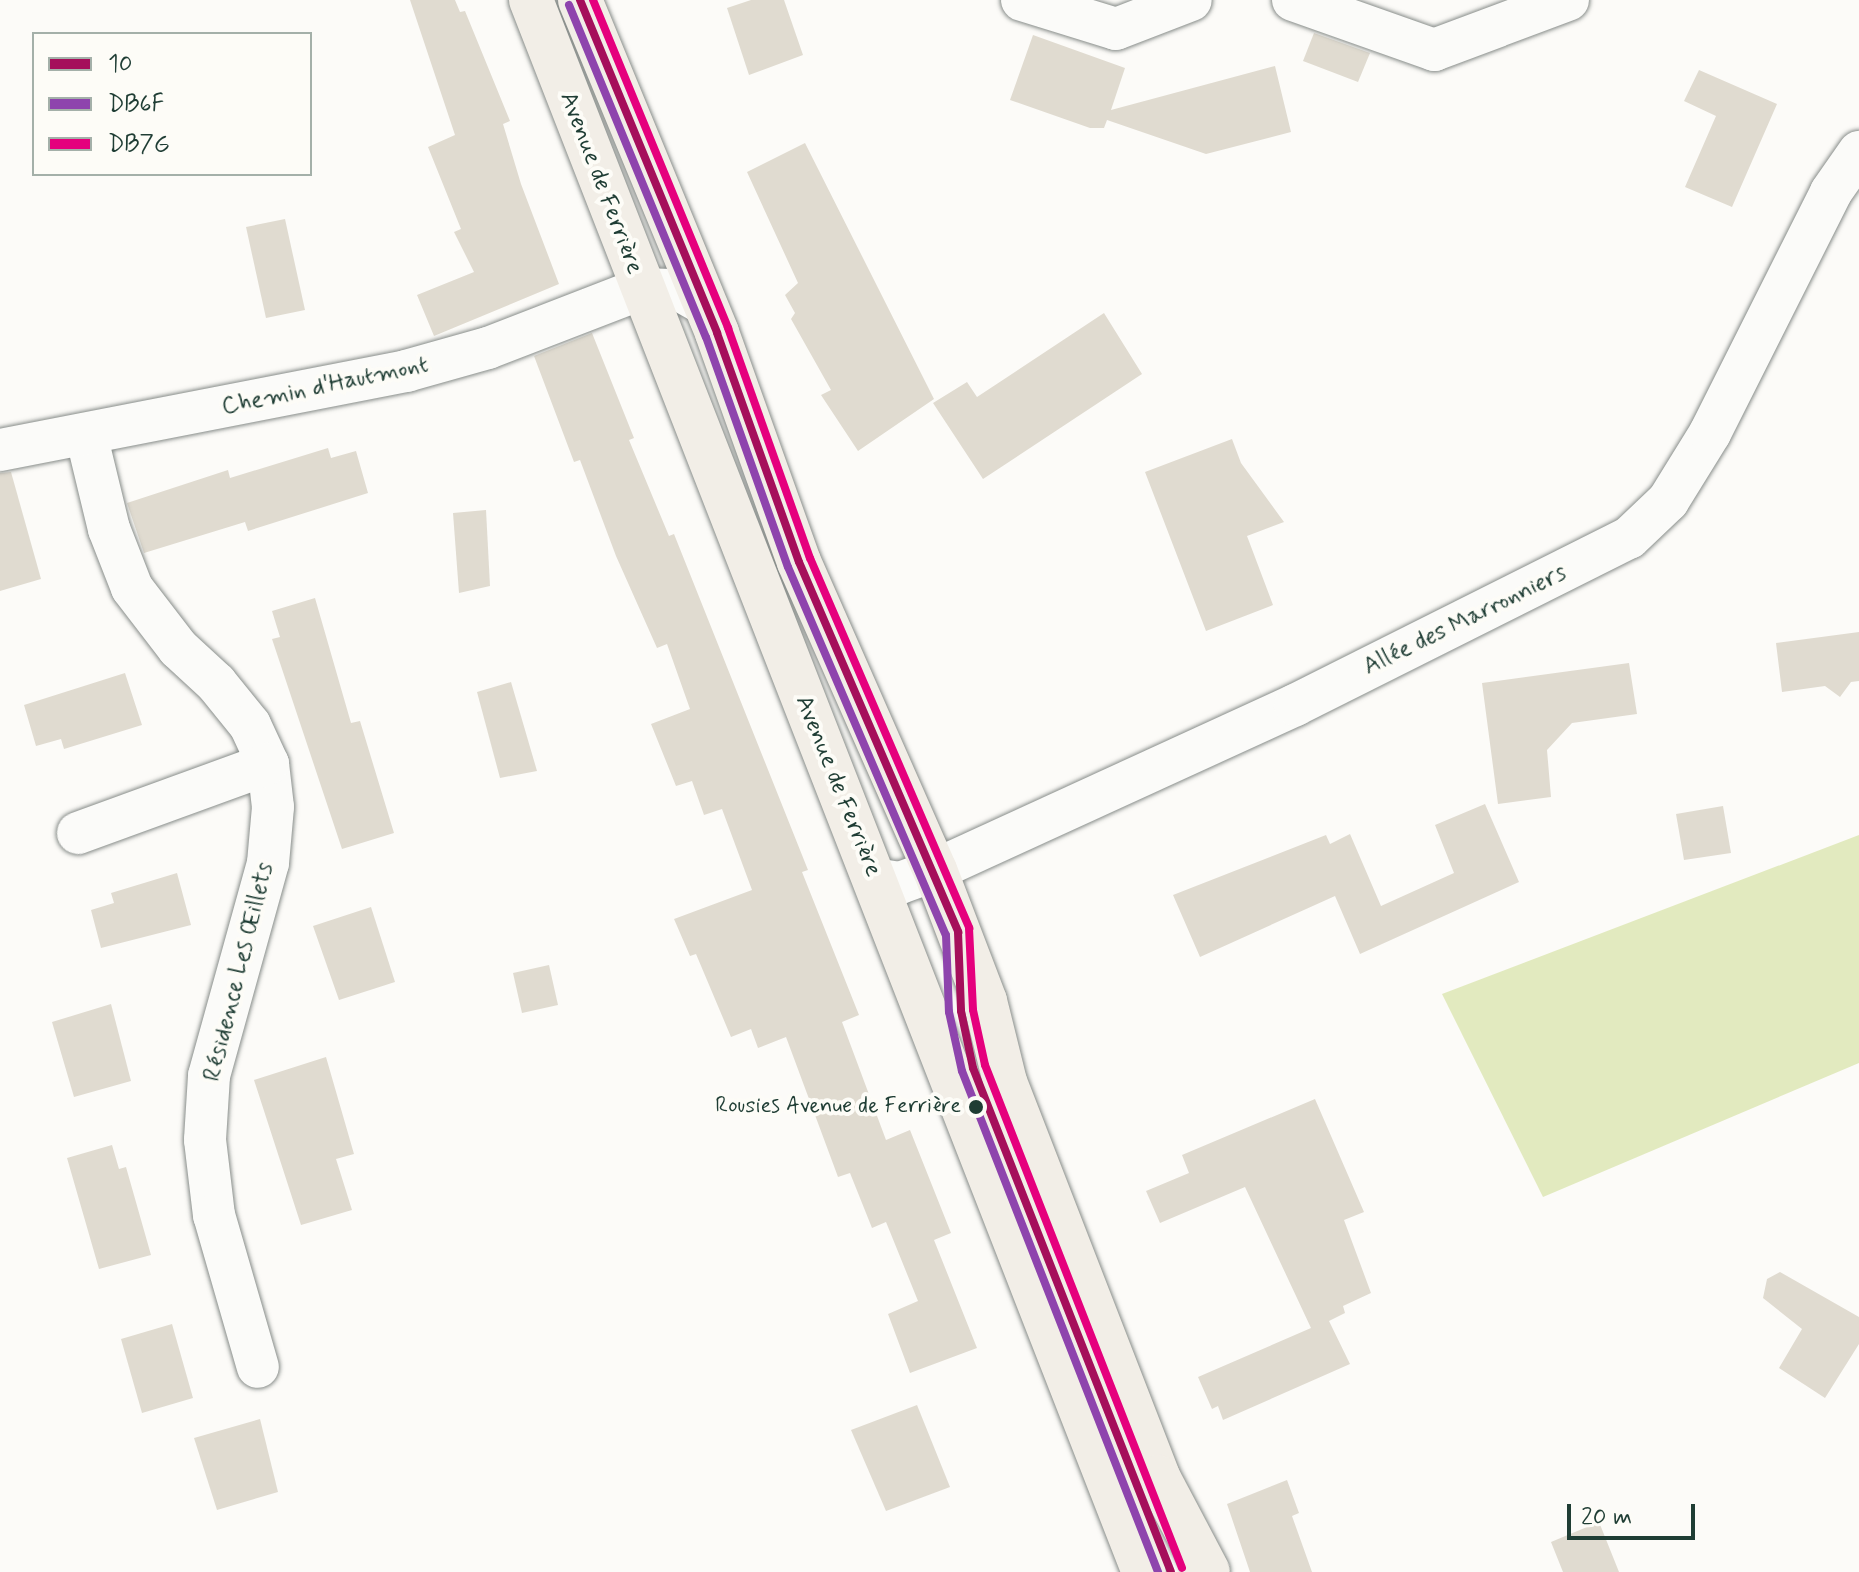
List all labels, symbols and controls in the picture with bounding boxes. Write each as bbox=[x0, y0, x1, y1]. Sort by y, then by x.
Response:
legend bbox=[32, 32, 312, 176]
text: 10 bbox=[108, 49, 132, 80]
street label: Avenue de Ferrière bbox=[553, 87, 649, 279]
text: DB6F bbox=[108, 89, 164, 120]
text: DB7G bbox=[108, 129, 170, 160]
street label: Chemin d'Hautmont bbox=[220, 350, 430, 422]
street label: Allée des Marronniers bbox=[1359, 558, 1571, 682]
street label: Avenue de Ferrière bbox=[788, 691, 888, 881]
street label: Résidence Les Œillets bbox=[197, 858, 281, 1086]
place label: Rousies Avenue de Ferrière bbox=[713, 1094, 961, 1120]
marker: Rousies Avenue de Ferrière bbox=[968, 1099, 984, 1115]
scale bar bbox=[1571, 1488, 1699, 1538]
text: 20 m bbox=[1581, 1502, 1632, 1533]

